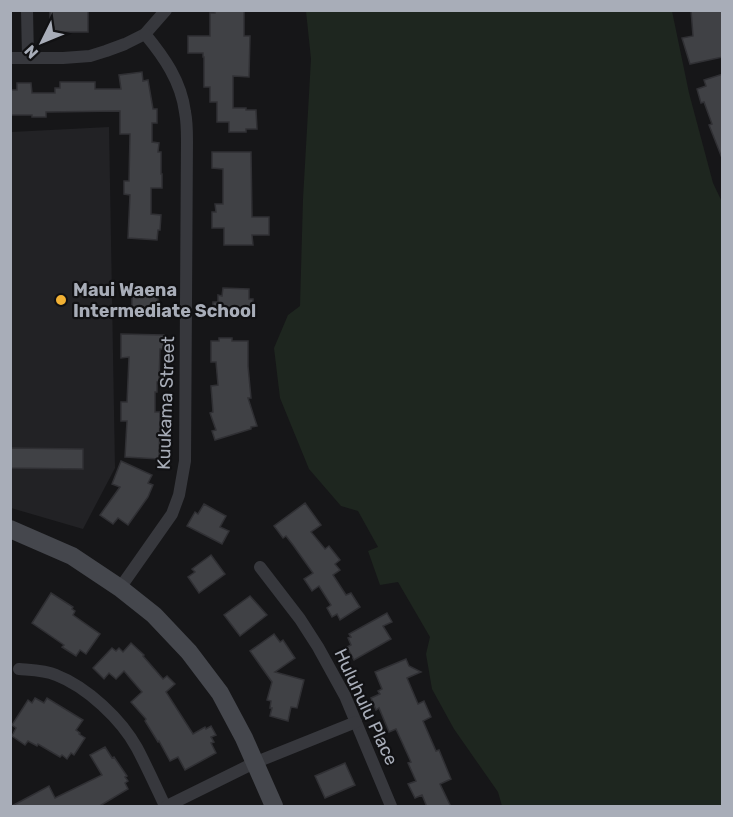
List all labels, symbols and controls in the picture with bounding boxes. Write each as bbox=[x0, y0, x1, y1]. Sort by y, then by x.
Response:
north arrow bbox=[12, 12, 72, 72]
text: N bbox=[21, 41, 42, 63]
place label: Maui Waena Intermediate School bbox=[73, 279, 256, 322]
marker: Maui Waena Intermediate School bbox=[54, 293, 68, 307]
street label: Kuukama Street bbox=[153, 336, 179, 470]
street label: Huluhulu Place bbox=[329, 645, 403, 769]

